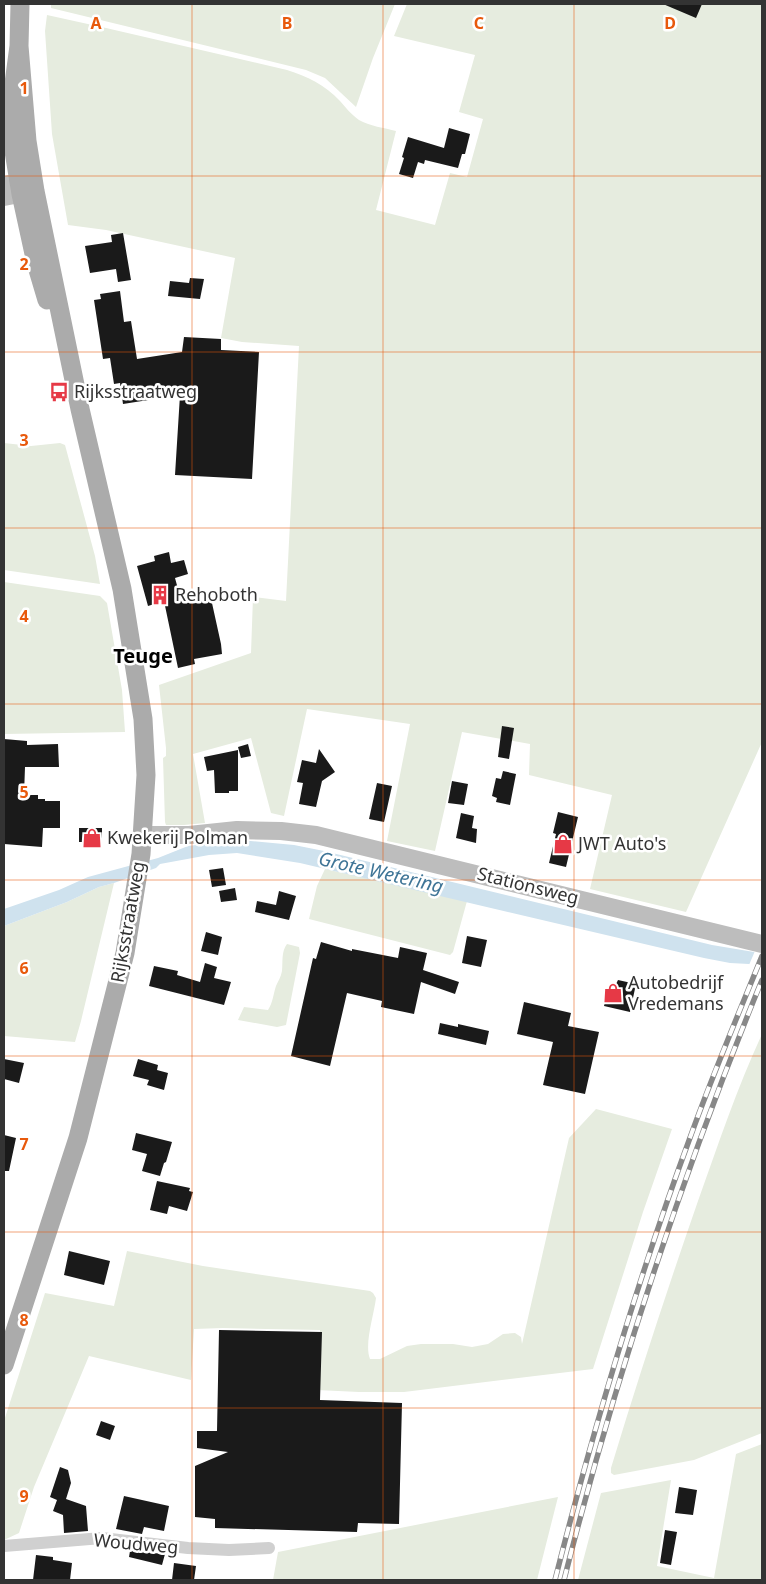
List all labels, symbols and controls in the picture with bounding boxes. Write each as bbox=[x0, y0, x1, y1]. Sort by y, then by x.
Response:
text: A bbox=[90, 12, 102, 34]
text: B bbox=[282, 12, 292, 34]
text: C bbox=[474, 12, 484, 34]
text: D bbox=[664, 12, 676, 34]
text: 1 bbox=[19, 77, 29, 99]
text: 2 bbox=[19, 253, 29, 275]
place label: Rijksstraatweg bbox=[74, 379, 197, 403]
bus stop icon: Rijksstraatweg bbox=[48, 381, 70, 403]
text: 3 bbox=[19, 429, 29, 451]
place label: Rehoboth bbox=[175, 582, 258, 606]
building icon: Rehoboth bbox=[149, 584, 171, 606]
text: 4 bbox=[19, 605, 29, 627]
district label: Teuge bbox=[113, 642, 173, 669]
text: 5 bbox=[19, 781, 29, 803]
place label: Kwekerij Polman bbox=[107, 825, 248, 849]
shop icon: Kwekerij Polman bbox=[81, 827, 103, 849]
place label: JWT Auto's bbox=[576, 831, 666, 855]
shop icon: JWT Auto's bbox=[552, 833, 574, 855]
water label: Grote Wetering bbox=[316, 845, 446, 899]
street label: Rijksstraatweg bbox=[105, 859, 150, 984]
street label: Stationsweg bbox=[475, 861, 581, 909]
text: 6 bbox=[19, 957, 29, 979]
place label: Autobedrijf Vredemans bbox=[628, 970, 724, 1015]
shop icon: Autobedrijf Vredemans bbox=[602, 982, 624, 1004]
text: 7 bbox=[19, 1133, 29, 1155]
text: 8 bbox=[19, 1309, 29, 1331]
text: 9 bbox=[19, 1485, 29, 1507]
street label: Woudweg bbox=[93, 1527, 179, 1559]

